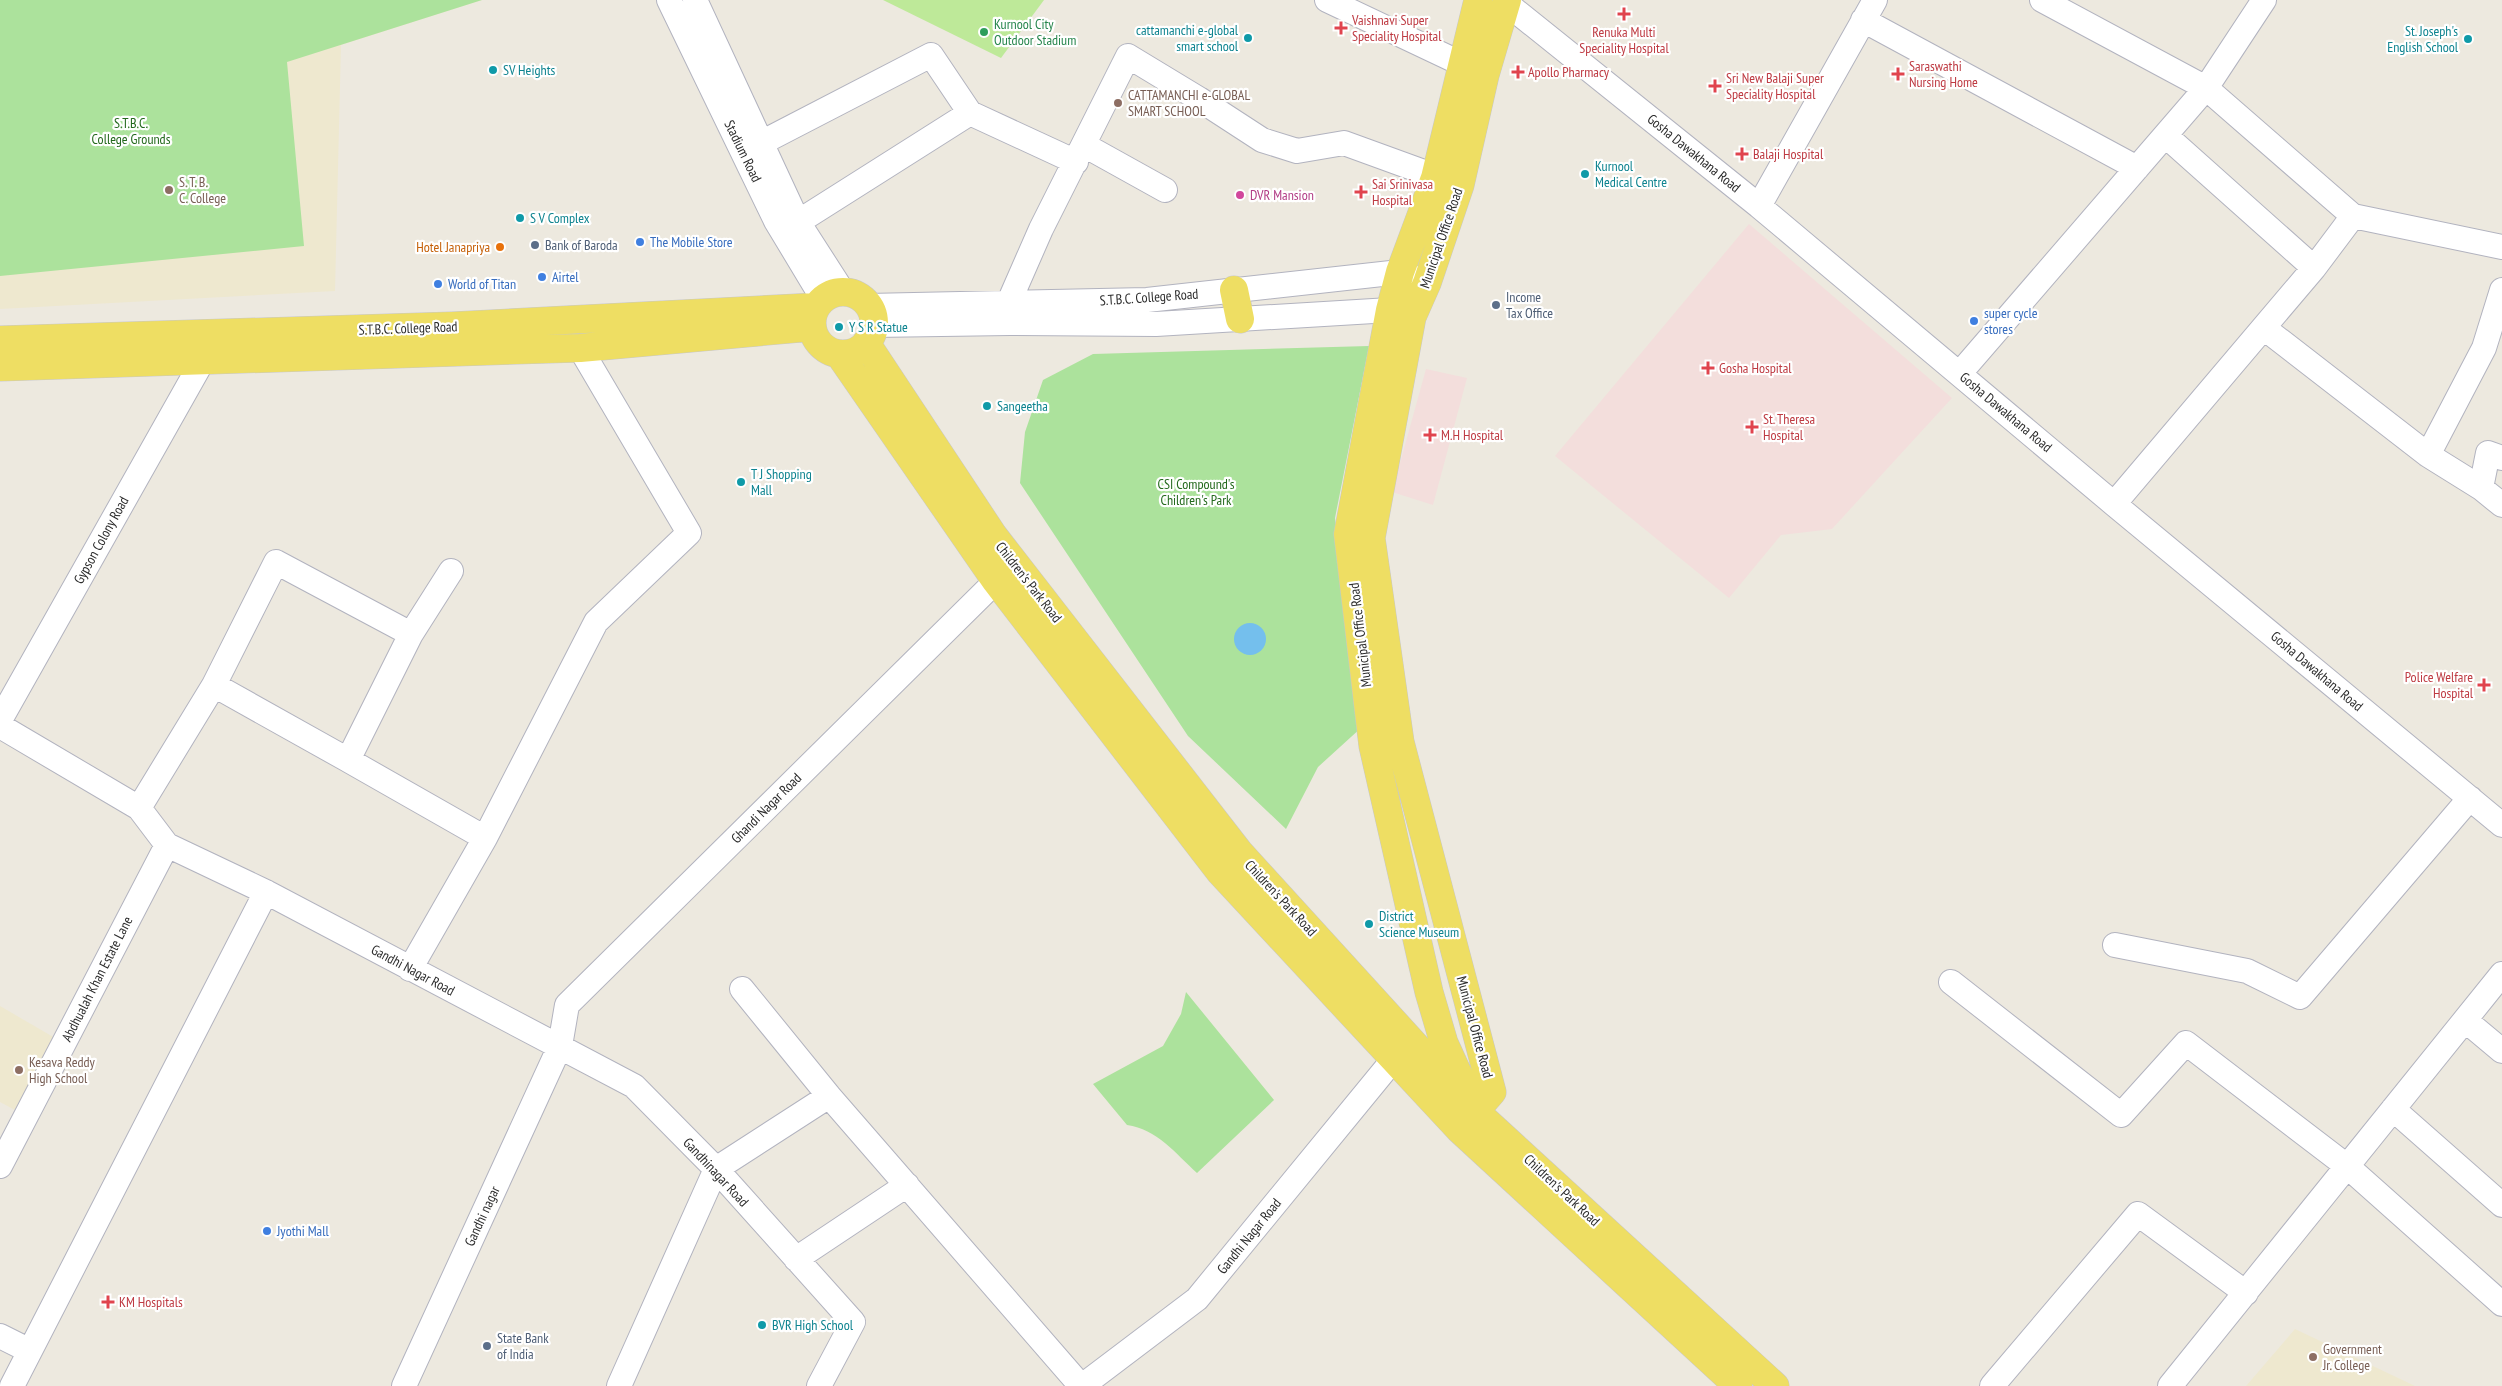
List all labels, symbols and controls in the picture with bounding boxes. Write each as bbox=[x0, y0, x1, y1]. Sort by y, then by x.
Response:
marker: Renuka Multi Speciality Hospital bbox=[1617, 7, 1631, 21]
place label: Vaishnavi Super Speciality Hospital bbox=[1351, 11, 1442, 45]
place label: Kurnool City Outdoor Stadium bbox=[994, 15, 1076, 49]
place label: cattamanchi e-global smart school bbox=[1136, 21, 1239, 55]
marker: Vaishnavi Super Speciality Hospital bbox=[1334, 21, 1348, 35]
place label: St. Joseph's English School bbox=[2387, 22, 2459, 56]
place label: Renuka Multi Speciality Hospital bbox=[1579, 23, 1669, 57]
marker: Kurnool City Outdoor Stadium bbox=[978, 26, 990, 38]
marker: cattamanchi e-global smart school bbox=[1242, 32, 1254, 44]
marker: St. Joseph's English School bbox=[2462, 33, 2474, 45]
place label: Saraswathi Nursing Home bbox=[1909, 57, 1978, 91]
place label: SV Heights bbox=[503, 61, 555, 79]
place label: Apollo Pharmacy bbox=[1528, 63, 1610, 81]
marker: SV Heights bbox=[487, 64, 499, 76]
marker: Apollo Pharmacy bbox=[1512, 66, 1524, 78]
marker: Saraswathi Nursing Home bbox=[1891, 67, 1905, 81]
place label: Sri New Balaji Super Speciality Hospital bbox=[1726, 69, 1824, 103]
marker: Sri New Balaji Super Speciality Hospital bbox=[1708, 79, 1722, 93]
place label: CATTAMANCHI e-GLOBAL SMART SCHOOL bbox=[1128, 86, 1250, 120]
marker: CATTAMANCHI e-GLOBAL SMART SCHOOL bbox=[1112, 97, 1124, 109]
street label: Gosha Dawakhana Road bbox=[1644, 110, 1744, 196]
park label: S.T.B.C. College Grounds bbox=[92, 114, 171, 148]
street label: Stadium Road bbox=[720, 117, 766, 185]
place label: Balaji Hospital bbox=[1753, 145, 1824, 163]
marker: Balaji Hospital bbox=[1735, 147, 1749, 161]
place label: Kurnool Medical Centre bbox=[1595, 157, 1667, 191]
marker: Kurnool Medical Centre bbox=[1579, 168, 1591, 180]
place label: S. T. B. C. College bbox=[179, 173, 226, 207]
place label: Sai Srinivasa Hospital bbox=[1372, 175, 1433, 209]
marker: S. T. B. C. College bbox=[163, 184, 175, 196]
marker: Sai Srinivasa Hospital bbox=[1354, 185, 1368, 199]
street label: Municipal Office Road bbox=[1415, 185, 1467, 291]
place label: DVR Mansion bbox=[1250, 186, 1314, 204]
marker: DVR Mansion bbox=[1234, 189, 1246, 201]
place label: S V Complex bbox=[530, 209, 590, 227]
marker: S V Complex bbox=[514, 212, 526, 224]
place label: The Mobile Store bbox=[650, 233, 733, 251]
place label: Bank of Baroda bbox=[545, 236, 618, 254]
marker: The Mobile Store bbox=[634, 236, 646, 248]
place label: Hotel Janapriya bbox=[416, 238, 490, 256]
marker: Bank of Baroda bbox=[529, 239, 541, 251]
marker: Hotel Janapriya bbox=[494, 241, 506, 253]
place label: Airtel bbox=[552, 268, 579, 286]
marker: Airtel bbox=[536, 271, 548, 283]
place label: World of Titan bbox=[448, 275, 516, 293]
marker: World of Titan bbox=[432, 278, 444, 290]
street label: S.T.B.C. College Road bbox=[1099, 285, 1199, 309]
place label: Income Tax Office bbox=[1506, 288, 1553, 322]
marker: Income Tax Office bbox=[1490, 299, 1502, 311]
place label: super cycle stores bbox=[1984, 304, 2038, 338]
marker: super cycle stores bbox=[1968, 315, 1980, 327]
street label: S.T.B.C. College Road bbox=[358, 317, 458, 339]
place label: Y S R Statue bbox=[849, 318, 908, 336]
marker: Y S R Statue bbox=[833, 321, 845, 333]
place label: Gosha Hospital bbox=[1719, 359, 1792, 377]
marker: Gosha Hospital bbox=[1701, 361, 1715, 375]
street label: Gosha Dawakhana Road bbox=[1956, 368, 2056, 456]
place label: Sangeetha bbox=[997, 397, 1048, 415]
marker: Sangeetha bbox=[981, 400, 993, 412]
place label: St. Theresa Hospital bbox=[1763, 410, 1815, 444]
marker: St. Theresa Hospital bbox=[1745, 420, 1759, 434]
place label: M.H Hospital bbox=[1441, 426, 1504, 444]
marker: M.H Hospital bbox=[1423, 428, 1437, 442]
place label: T J Shopping Mall bbox=[751, 465, 812, 499]
park label: CSI Compound's Children's Park bbox=[1158, 475, 1235, 509]
marker: T J Shopping Mall bbox=[735, 476, 747, 488]
street label: Gypson Colony Road bbox=[70, 493, 132, 587]
street label: Children's Park Road bbox=[992, 538, 1066, 626]
street label: Municipal Office Road bbox=[1345, 582, 1375, 688]
street label: Gosha Dawakhana Road bbox=[2267, 627, 2367, 715]
place label: Police Welfare Hospital bbox=[2405, 668, 2474, 702]
marker: Police Welfare Hospital bbox=[2477, 678, 2491, 692]
street label: Ghandi Nagar Road bbox=[727, 769, 805, 847]
street label: Children's Park Road bbox=[1241, 856, 1321, 940]
place label: District Science Museum bbox=[1379, 907, 1459, 941]
street label: Abdhualah Khan Estate Lane bbox=[58, 913, 136, 1045]
marker: District Science Museum bbox=[1363, 918, 1375, 930]
street label: Gandhi Nagar Road bbox=[368, 940, 458, 1000]
street label: Municipal Office Road bbox=[1453, 974, 1497, 1080]
place label: Kesava Reddy High School bbox=[29, 1053, 96, 1087]
marker: Kesava Reddy High School bbox=[13, 1064, 25, 1076]
street label: Gandhinagar Road bbox=[679, 1134, 753, 1210]
street label: Children's Park Road bbox=[1520, 1150, 1604, 1230]
street label: Gandhi nagar bbox=[460, 1183, 504, 1249]
street label: Gandhi Nagar Road bbox=[1213, 1194, 1285, 1278]
place label: Jyothi Mall bbox=[276, 1222, 329, 1240]
marker: Jyothi Mall bbox=[261, 1225, 273, 1237]
place label: KM Hospitals bbox=[119, 1293, 183, 1311]
marker: KM Hospitals bbox=[101, 1295, 115, 1309]
place label: BVR High School bbox=[772, 1316, 854, 1334]
marker: BVR High School bbox=[756, 1319, 768, 1331]
place label: State Bank of India bbox=[497, 1329, 549, 1363]
marker: State Bank of India bbox=[481, 1340, 493, 1352]
place label: Government Jr. College bbox=[2322, 1340, 2382, 1374]
marker: Government Jr. College bbox=[2307, 1351, 2319, 1363]

